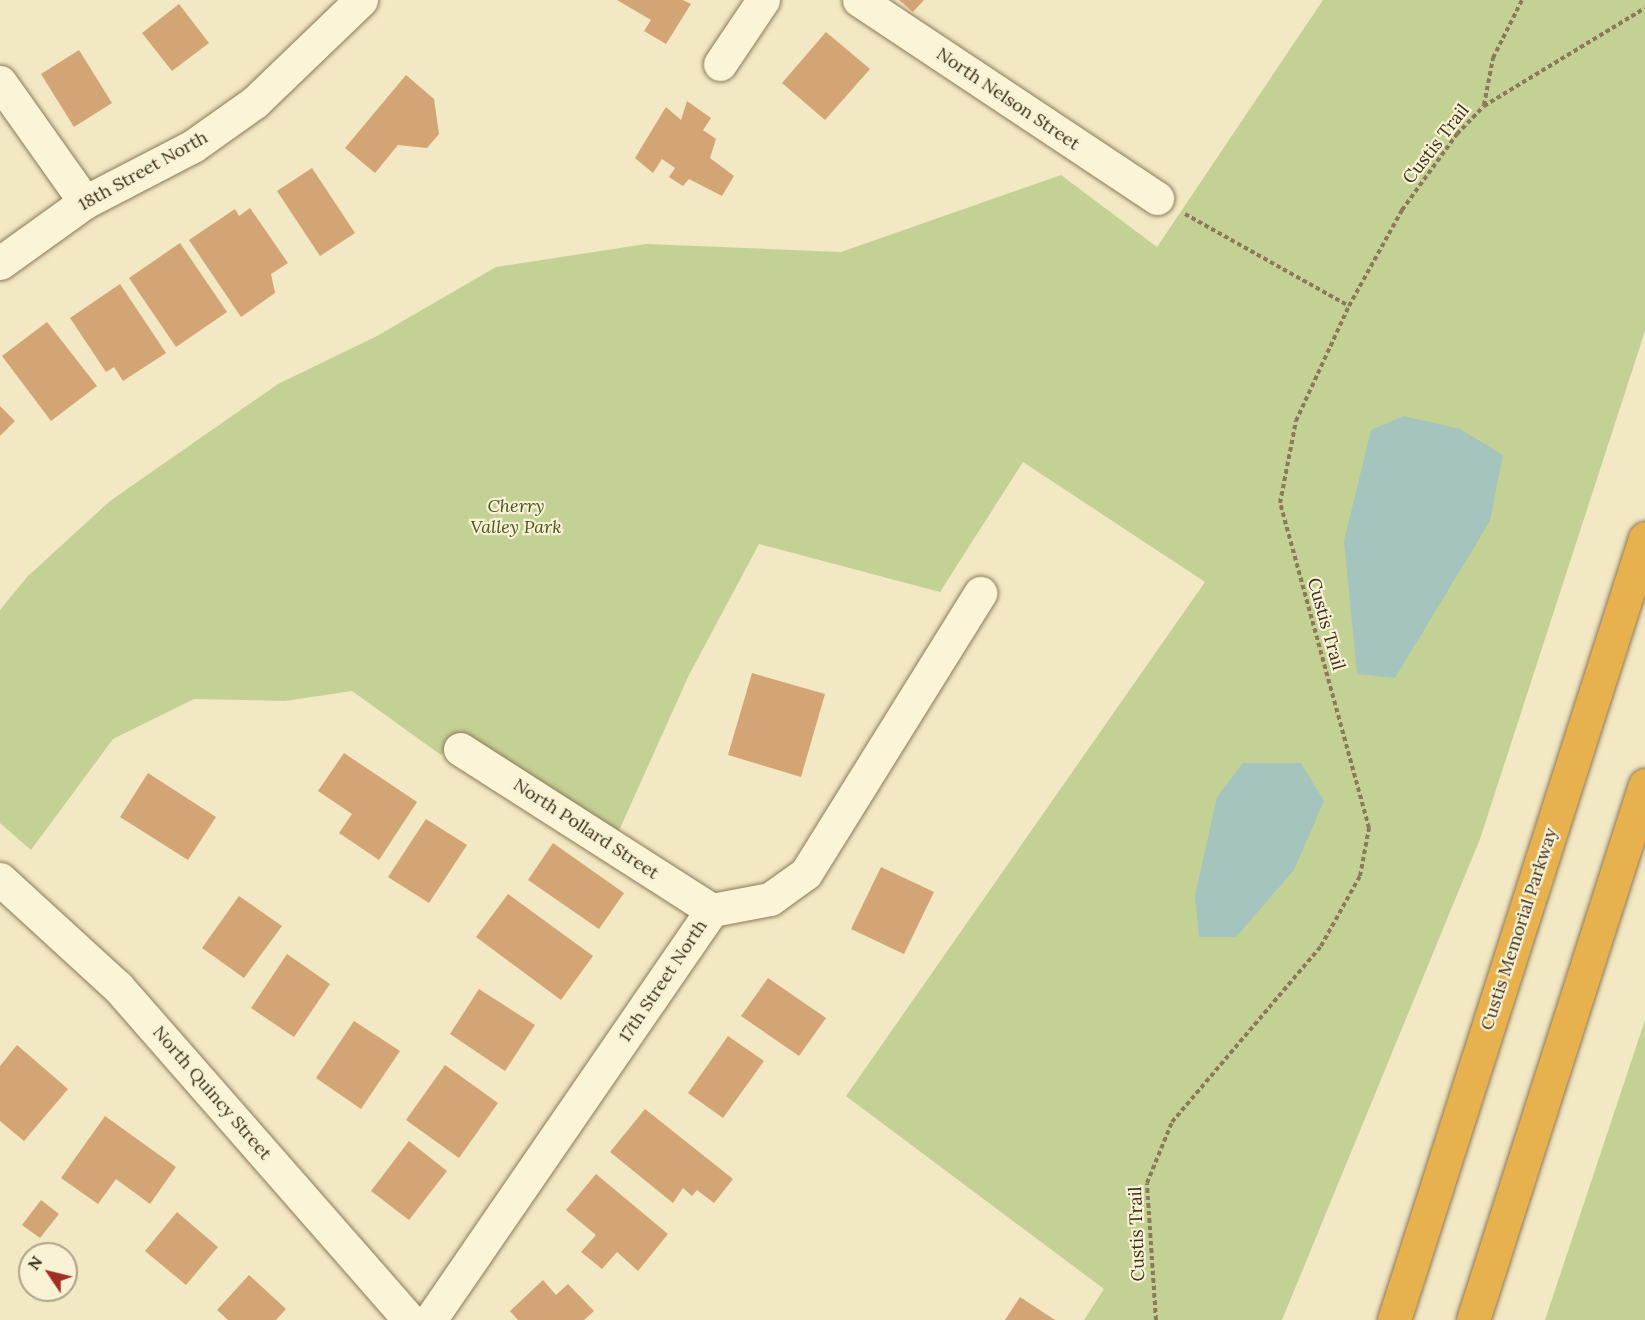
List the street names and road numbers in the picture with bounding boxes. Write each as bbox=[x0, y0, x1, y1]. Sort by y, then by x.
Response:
street label: North Nelson Street bbox=[932, 43, 1084, 155]
street label: Custis Trail bbox=[1398, 100, 1474, 188]
street label: 18th Street North bbox=[75, 126, 211, 216]
street label: Custis Trail bbox=[1303, 575, 1349, 673]
street label: North Pollard Street bbox=[509, 774, 663, 884]
street label: Custis Memorial Parkway bbox=[1476, 825, 1562, 1033]
street label: 17th Street North bbox=[614, 916, 712, 1046]
street label: North Quincy Street bbox=[148, 1022, 276, 1164]
street label: Custis Trail bbox=[1125, 1186, 1149, 1282]

